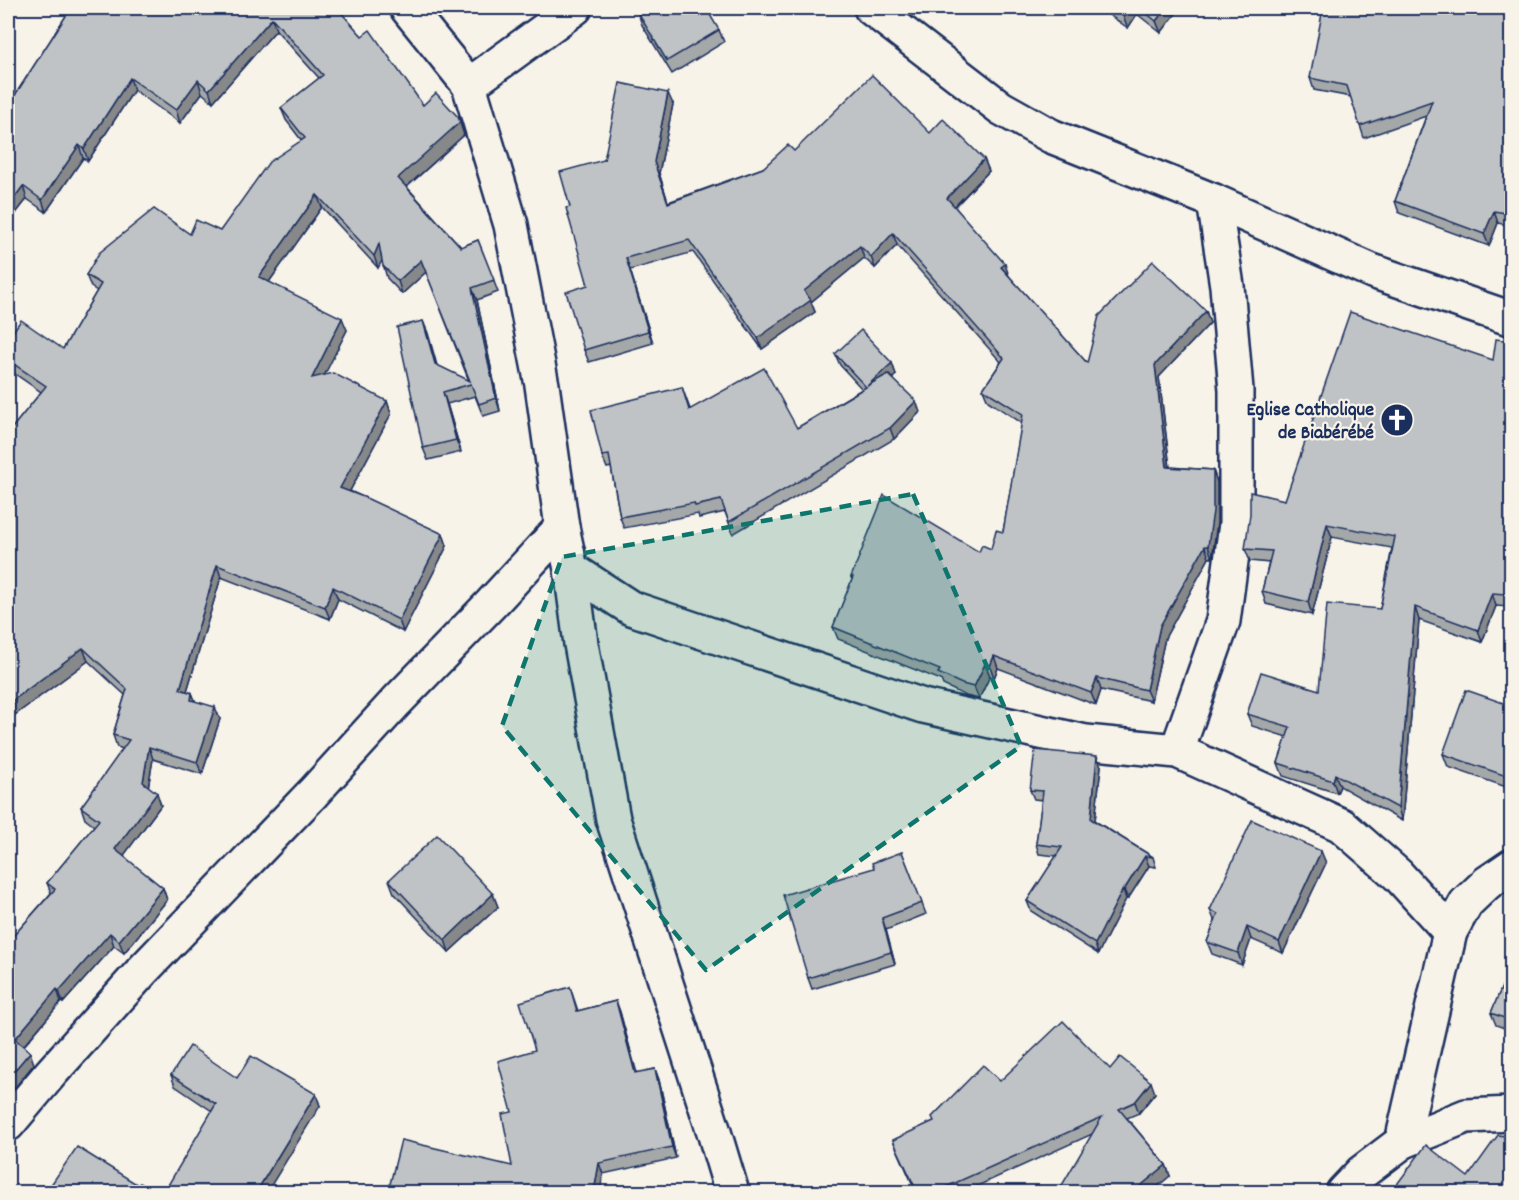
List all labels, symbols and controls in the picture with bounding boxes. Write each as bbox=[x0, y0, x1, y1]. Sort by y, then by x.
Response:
place label: Eglise Catholique de Biabérébé bbox=[1247, 397, 1374, 448]
church icon: Eglise Catholique de Biabérébé bbox=[1379, 402, 1415, 438]

